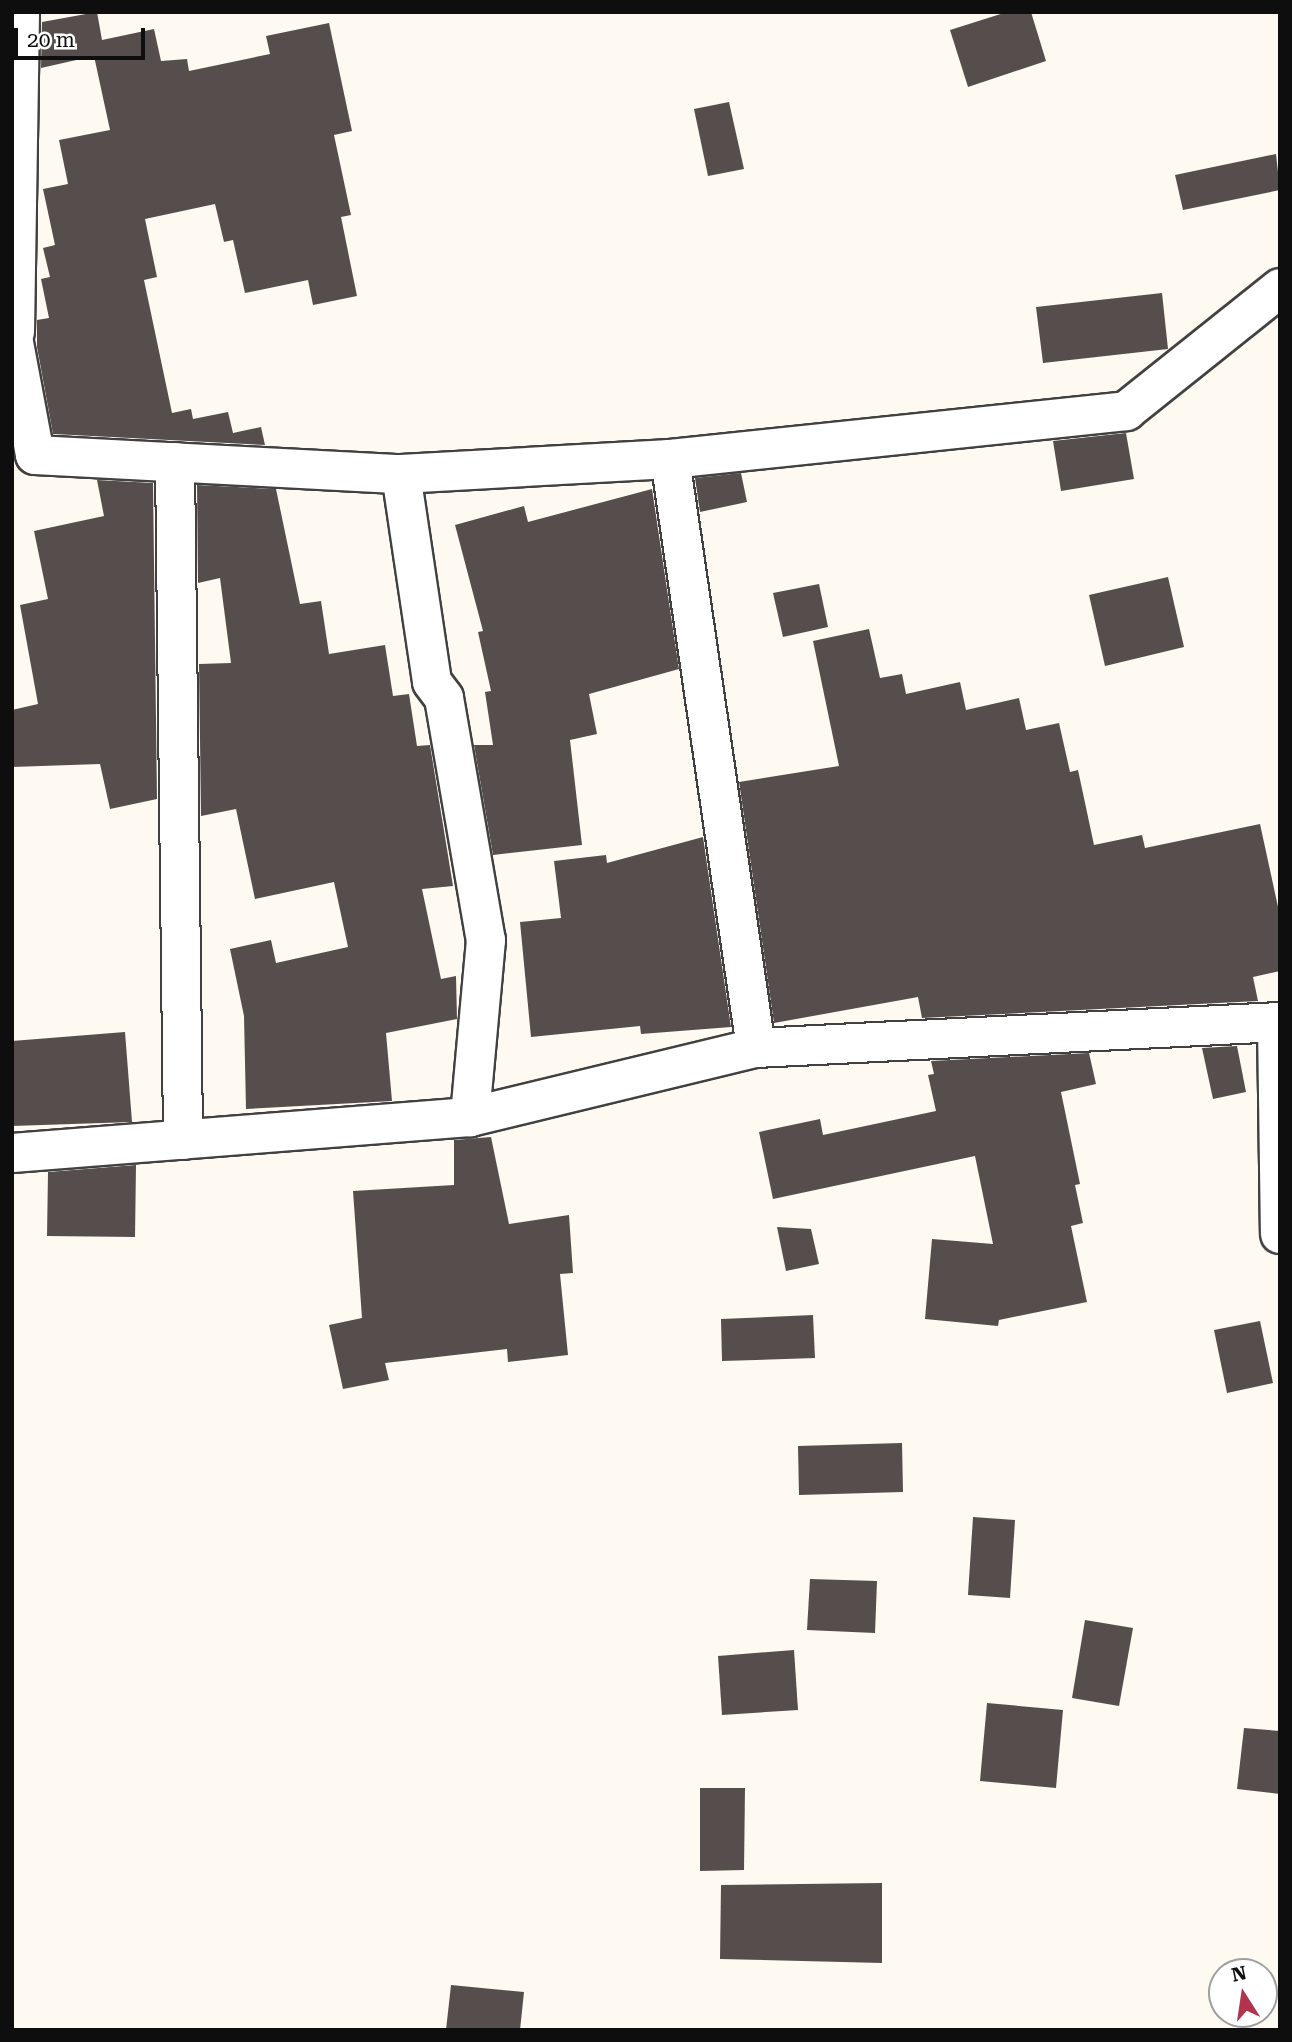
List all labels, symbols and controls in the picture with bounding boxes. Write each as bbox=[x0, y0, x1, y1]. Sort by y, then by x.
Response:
scale bar bbox=[18, 14, 149, 58]
text: 20 m bbox=[27, 28, 75, 52]
north arrow bbox=[1208, 1958, 1278, 2028]
text: N bbox=[1229, 1961, 1248, 1987]

